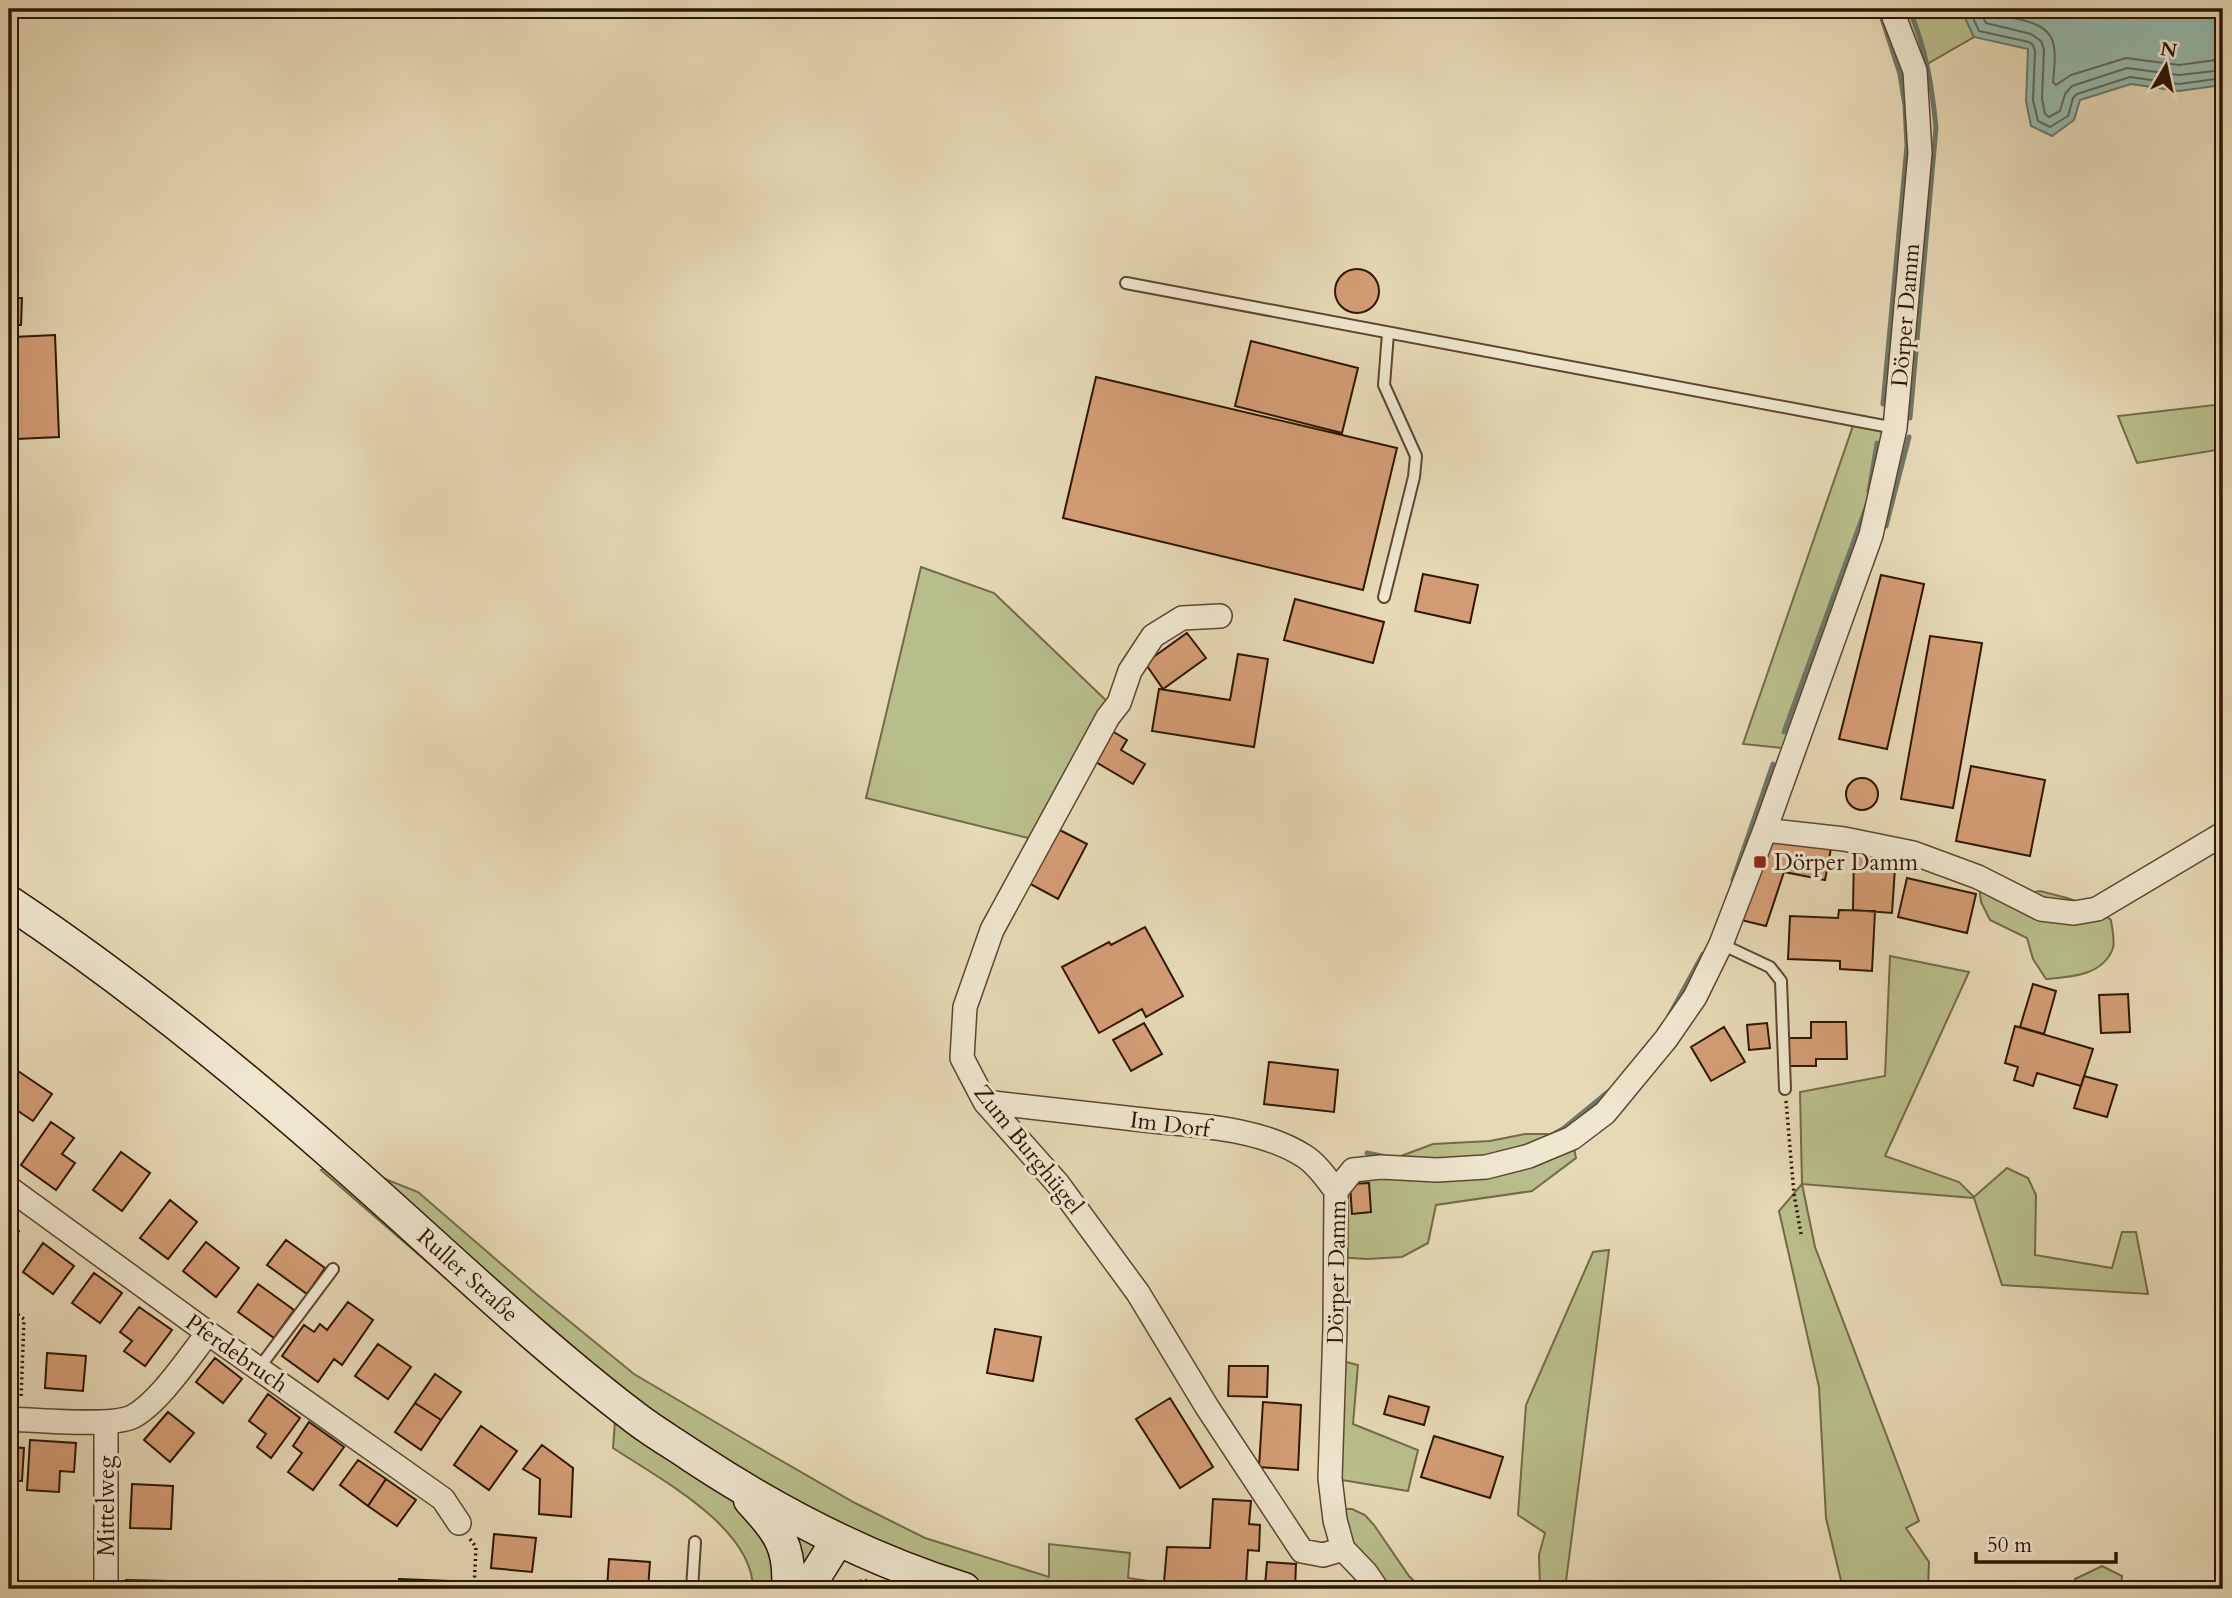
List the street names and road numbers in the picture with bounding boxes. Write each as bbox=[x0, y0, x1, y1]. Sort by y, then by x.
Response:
street label: Dörper Damm bbox=[1884, 241, 1927, 388]
street label: Zum Burghügel bbox=[967, 1078, 1091, 1221]
street label: Im Dorf bbox=[1128, 1104, 1215, 1145]
street label: Dörper Damm bbox=[1320, 1199, 1353, 1344]
street label: Ruller Straße bbox=[410, 1222, 525, 1329]
street label: Pferdebruch bbox=[179, 1307, 294, 1400]
street label: Mittelweg bbox=[91, 1456, 122, 1556]

